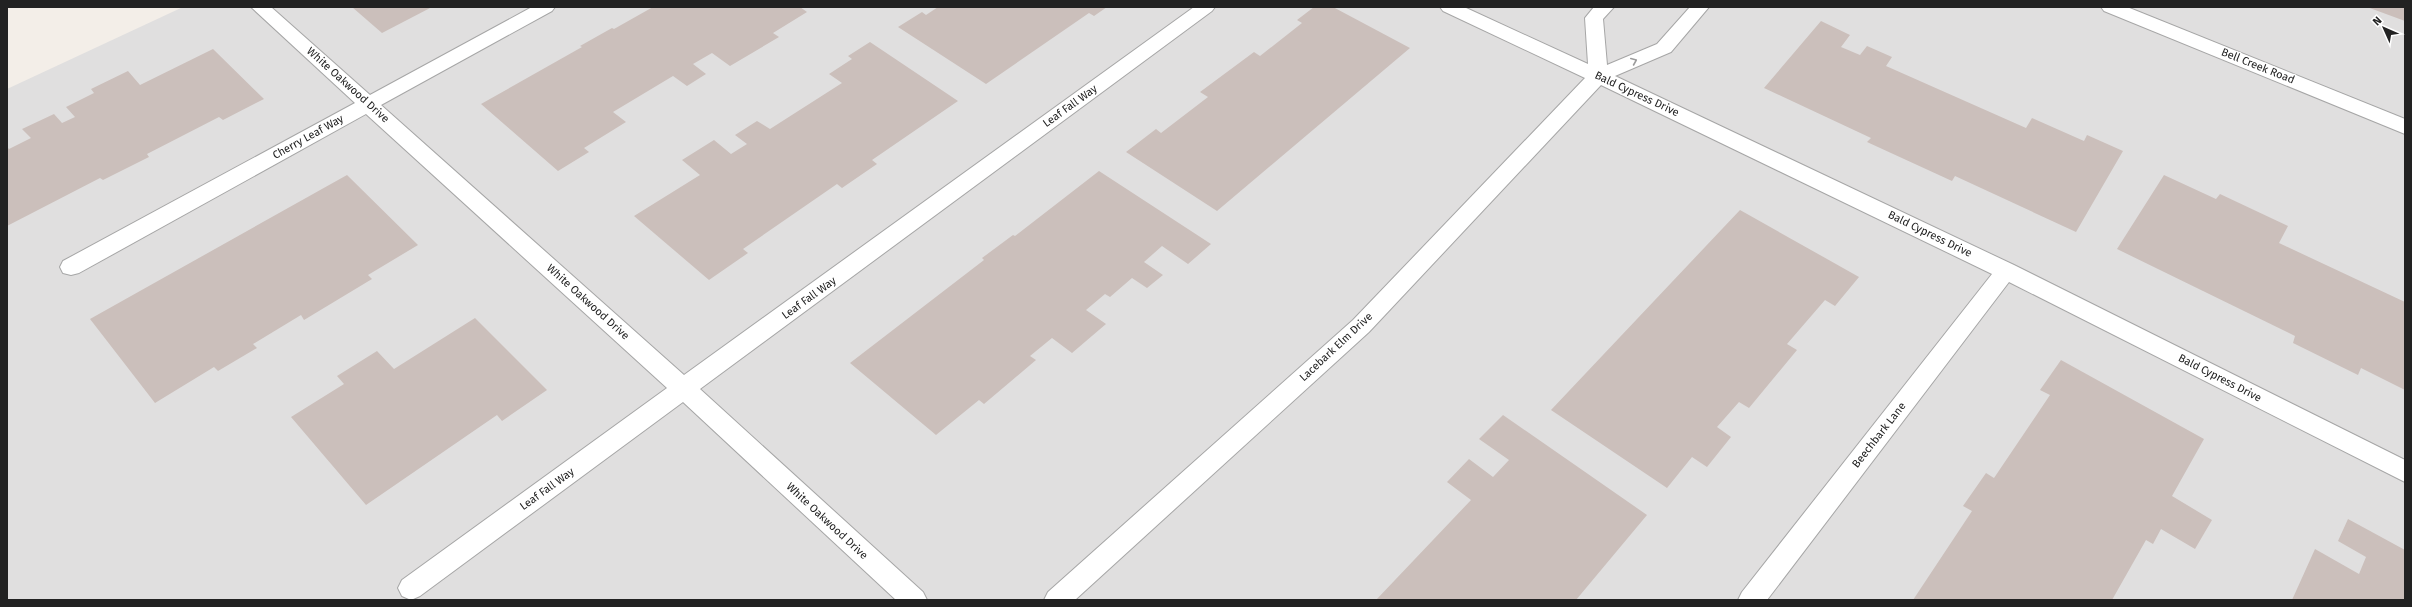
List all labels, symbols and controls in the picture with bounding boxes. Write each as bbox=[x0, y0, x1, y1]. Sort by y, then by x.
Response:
north arrow bbox=[2364, 8, 2404, 48]
text: N bbox=[2370, 14, 2384, 28]
street label: White Oakwood Drive bbox=[304, 45, 392, 125]
street label: Bell Creek Road bbox=[2219, 45, 2297, 87]
one-way arrow bbox=[1631, 57, 1638, 65]
street label: Bald Cypress Drive bbox=[1593, 69, 1681, 119]
street label: Leaf Fall Way bbox=[1040, 82, 1100, 130]
street label: Cherry Leaf Way bbox=[270, 112, 346, 162]
street label: Bald Cypress Drive bbox=[1886, 208, 1974, 260]
street label: White Oakwood Drive bbox=[544, 262, 632, 342]
street label: Leaf Fall Way bbox=[779, 274, 839, 322]
street label: Lacebark Elm Drive bbox=[1297, 310, 1375, 384]
street label: Bald Cypress Drive bbox=[2176, 351, 2264, 405]
street label: Beechbark Lane bbox=[1849, 400, 1909, 470]
street label: Leaf Fall Way bbox=[517, 465, 577, 513]
street label: White Oakwood Drive bbox=[784, 480, 870, 562]

